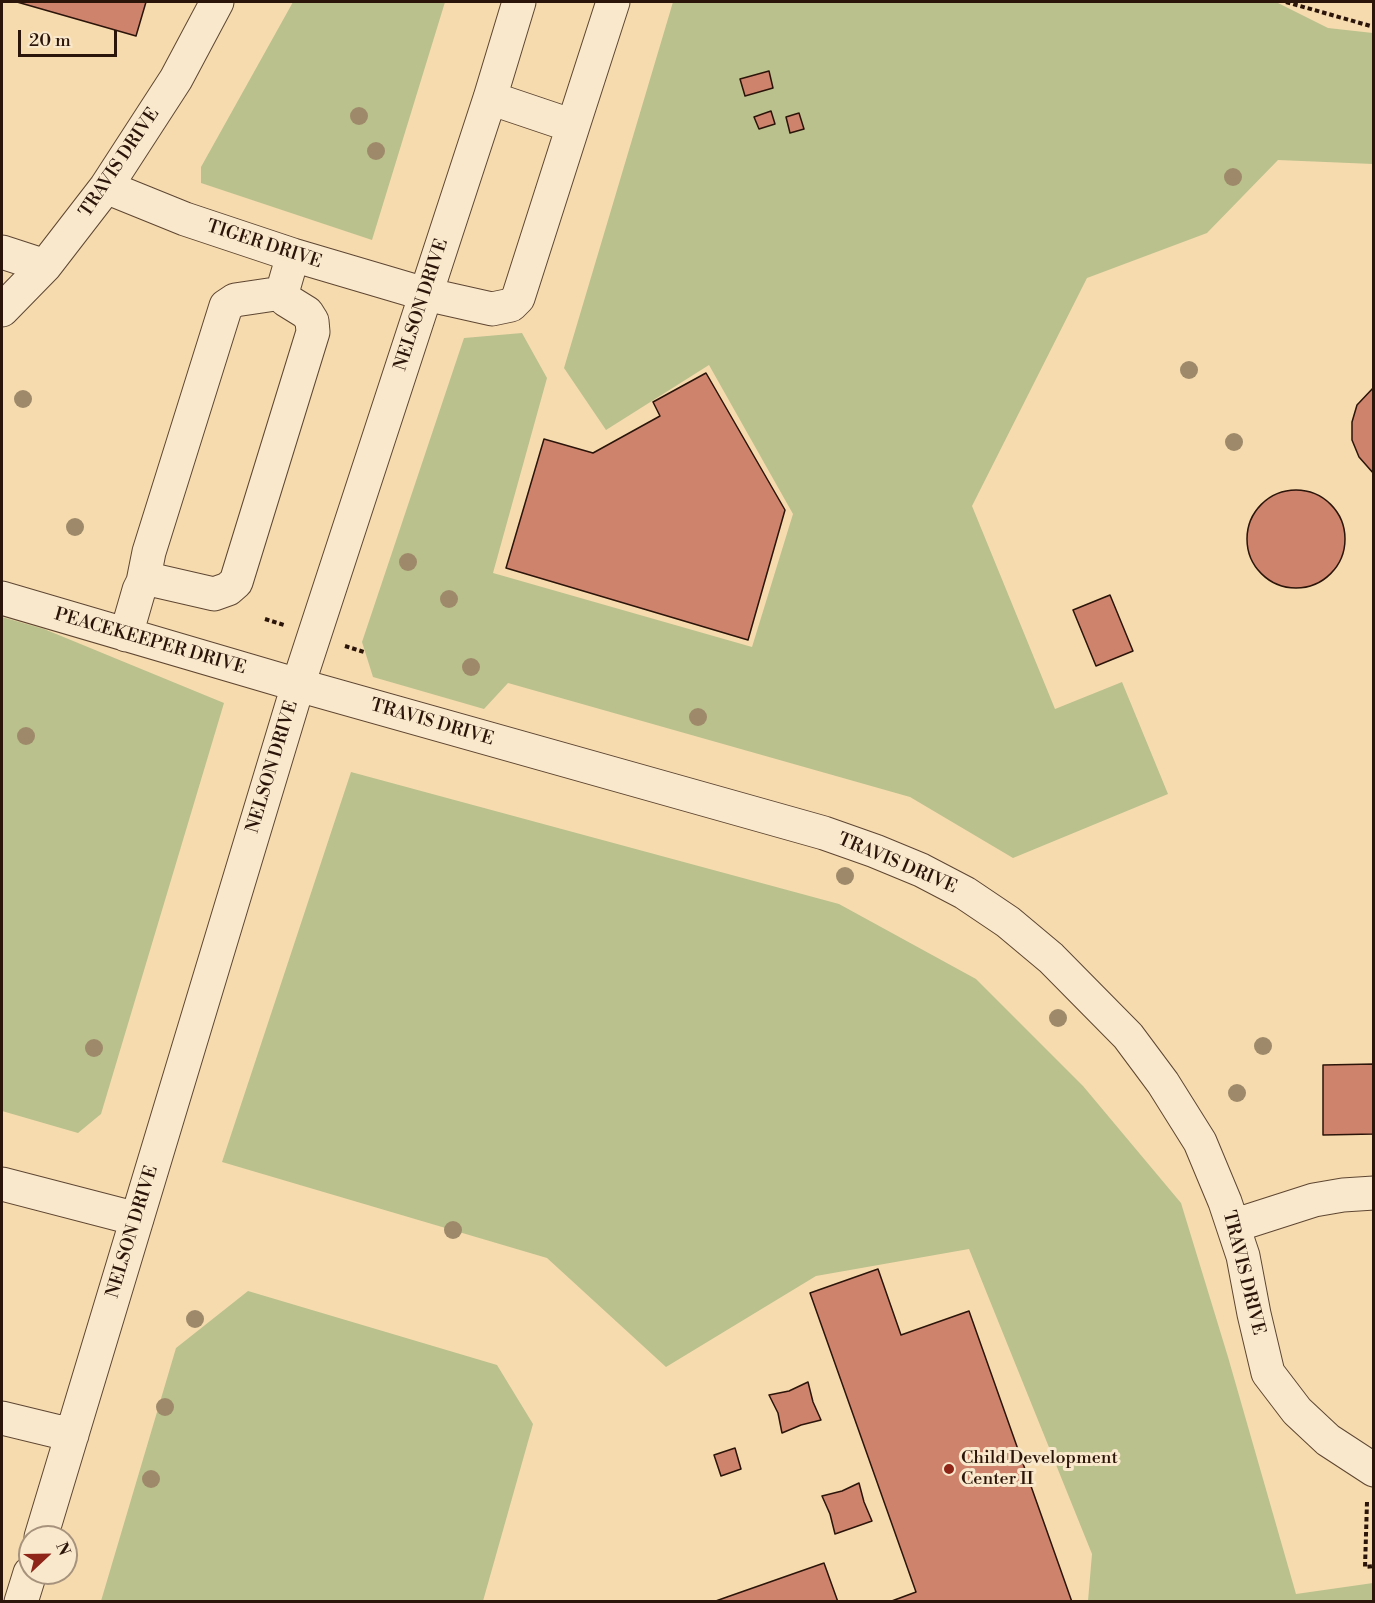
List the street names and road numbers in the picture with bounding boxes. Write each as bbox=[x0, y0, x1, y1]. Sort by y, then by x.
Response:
street label: TRAVIS DRIVE bbox=[75, 104, 165, 222]
street label: TIGER DRIVE bbox=[204, 216, 324, 274]
street label: NELSON DRIVE bbox=[390, 236, 454, 374]
street label: PEACEKEEPER DRIVE bbox=[52, 604, 248, 680]
street label: TRAVIS DRIVE bbox=[368, 695, 496, 751]
street label: NELSON DRIVE bbox=[243, 698, 303, 836]
street label: TRAVIS DRIVE bbox=[834, 829, 960, 899]
street label: NELSON DRIVE bbox=[103, 1163, 163, 1301]
street label: TRAVIS DRIVE bbox=[1217, 1209, 1269, 1337]

